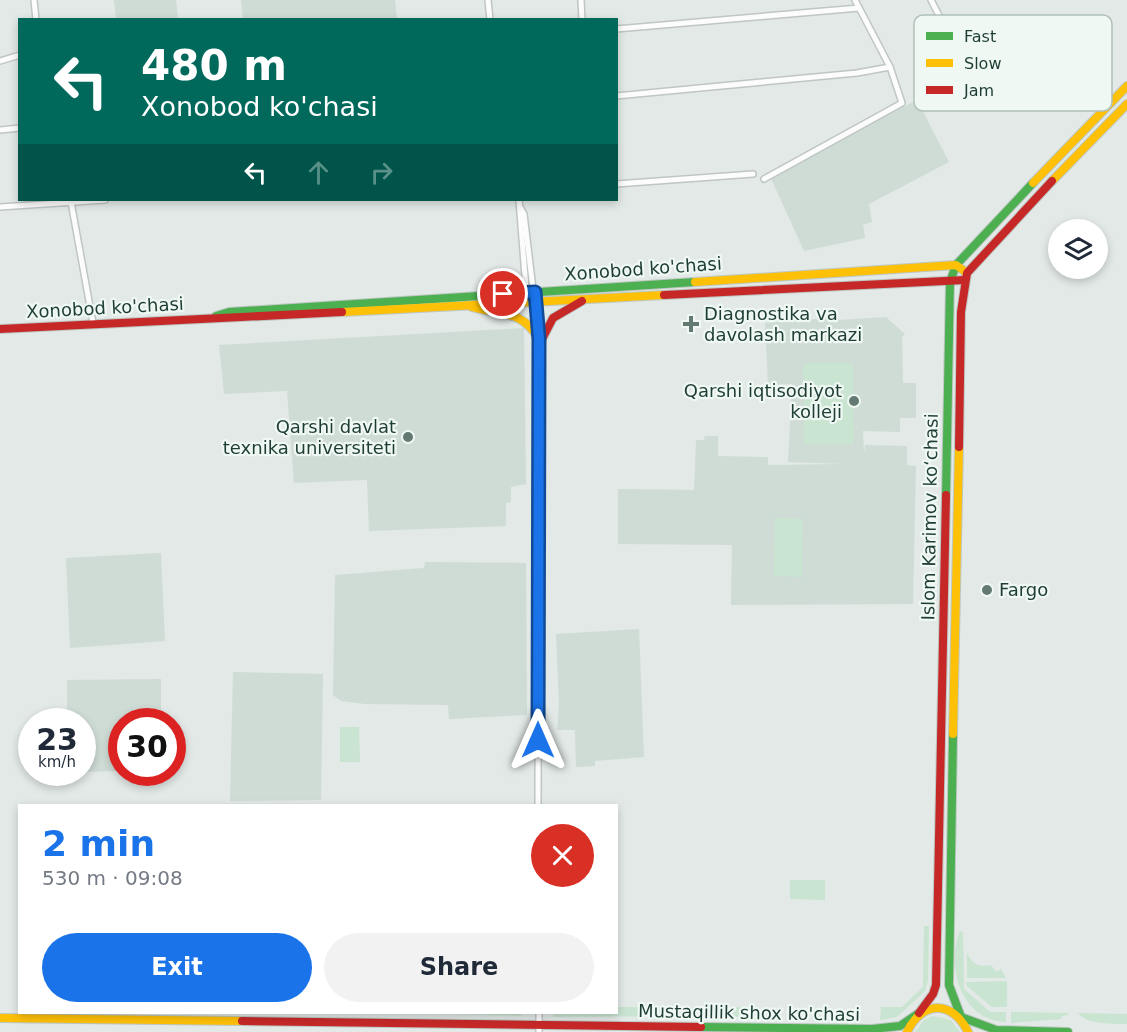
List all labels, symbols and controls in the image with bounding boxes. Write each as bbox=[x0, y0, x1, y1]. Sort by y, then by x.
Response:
legend bbox=[914, 15, 1112, 111]
text: Fast bbox=[964, 27, 996, 46]
text: 480 m bbox=[141, 41, 287, 90]
icon: left bbox=[42, 42, 120, 120]
text: Slow bbox=[964, 54, 1001, 73]
text: Jam bbox=[963, 81, 994, 100]
text: Xonobod ko'chasi bbox=[141, 91, 378, 122]
icon: left bbox=[239, 156, 272, 189]
icon: ahead bbox=[302, 156, 335, 189]
icon: right bbox=[365, 156, 398, 189]
map controls bbox=[1048, 219, 1108, 279]
button: layers bbox=[1048, 219, 1108, 279]
street label: Xonobod ko'chasi bbox=[564, 253, 722, 284]
pin bbox=[477, 268, 528, 319]
icon: arrive bbox=[486, 277, 519, 310]
street label: Xonobod ko'chasi bbox=[26, 293, 184, 322]
place label: Diagnostika va davolash markazi bbox=[704, 303, 862, 345]
marker: Diagnostika va davolash markazi bbox=[682, 315, 700, 333]
place label: Qarshi iqtisodiyot kolleji bbox=[684, 380, 842, 422]
marker: Qarshi iqtisodiyot kolleji bbox=[847, 394, 861, 408]
street label: Islom Karimov ko‘chasi bbox=[917, 413, 942, 621]
place label: Qarshi davlat texnika universiteti bbox=[223, 416, 396, 458]
marker: Qarshi davlat texnika universiteti bbox=[401, 430, 415, 444]
place label: Fargo bbox=[999, 579, 1048, 600]
marker: Fargo bbox=[980, 583, 994, 597]
speed limit sign: 30 bbox=[108, 708, 186, 786]
position arrow bbox=[506, 708, 570, 772]
text: 23 bbox=[36, 722, 78, 757]
text: km/h bbox=[38, 753, 76, 771]
text: 2 min bbox=[42, 823, 155, 864]
button: close bbox=[531, 824, 594, 887]
text: 530 m · 09:08 bbox=[42, 866, 183, 890]
button: Exit bbox=[42, 933, 312, 1002]
button: Share bbox=[324, 933, 594, 1002]
street label: Mustaqillik shox ko'chasi bbox=[638, 1000, 860, 1025]

